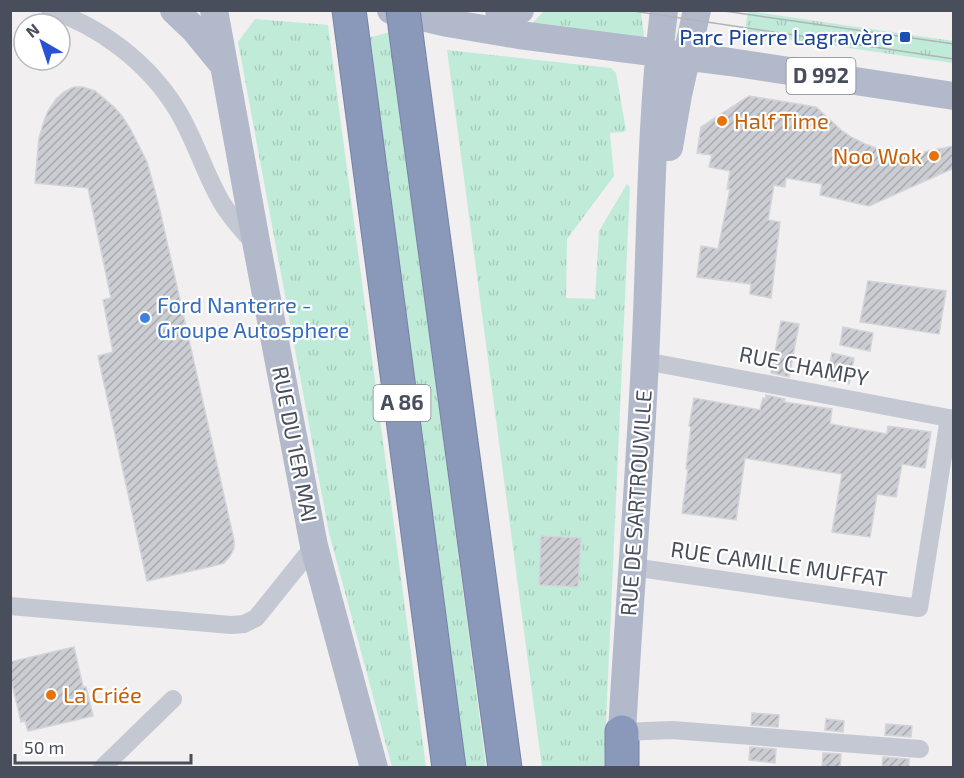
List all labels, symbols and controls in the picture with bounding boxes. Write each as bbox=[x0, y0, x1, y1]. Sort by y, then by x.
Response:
north arrow bbox=[12, 12, 72, 72]
text: N bbox=[22, 19, 43, 41]
place label: Parc Pierre Lagravère bbox=[679, 23, 893, 49]
marker: Parc Pierre Lagravère bbox=[898, 30, 912, 44]
road number: D 992 bbox=[786, 58, 856, 94]
place label: Half Time bbox=[734, 107, 829, 133]
marker: Half Time bbox=[715, 114, 729, 128]
place label: Noo Wok bbox=[833, 142, 922, 168]
marker: Noo Wok bbox=[927, 149, 941, 163]
place label: Ford Nanterre - Groupe Autosphere bbox=[157, 291, 349, 342]
marker: Ford Nanterre - Groupe Autosphere bbox=[138, 311, 152, 325]
street label: RUE CHAMPY bbox=[737, 340, 872, 390]
street label: RUE DU 1ER MAI bbox=[268, 364, 324, 524]
road number: A 86 bbox=[374, 385, 430, 421]
street label: RUE DE SARTROUVILLE bbox=[614, 389, 656, 617]
street label: RUE CAMILLE MUFFAT bbox=[669, 535, 889, 591]
place label: La Criée bbox=[63, 681, 142, 707]
marker: La Criée bbox=[44, 688, 58, 702]
scale bar bbox=[15, 727, 190, 765]
text: 50 m bbox=[24, 736, 64, 758]

